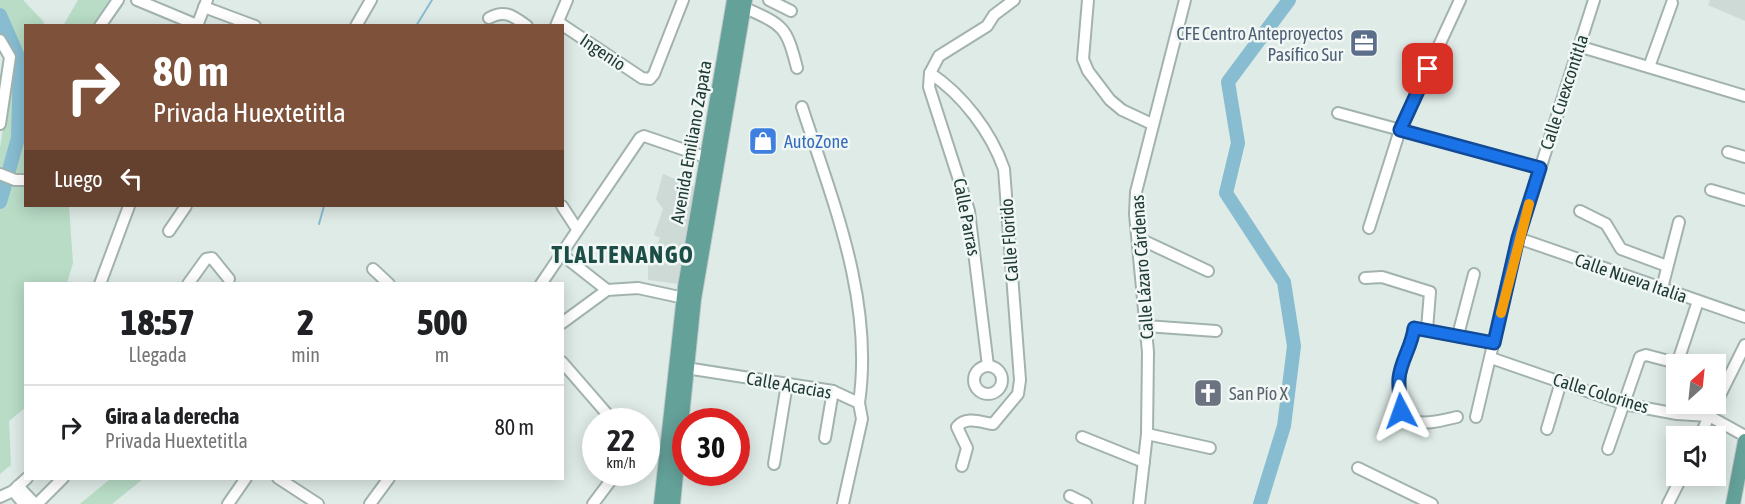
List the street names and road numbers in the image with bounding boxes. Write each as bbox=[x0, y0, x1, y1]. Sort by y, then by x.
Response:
street label: Ingenio bbox=[576, 29, 630, 75]
street label: Calle Cuexcontitla bbox=[1535, 32, 1593, 152]
street label: Avenida Emiliano Zapata bbox=[666, 59, 716, 225]
street label: Calle Parras bbox=[949, 177, 985, 257]
street label: Calle Lázaro Cárdenas bbox=[1126, 194, 1158, 340]
street label: Calle Florido bbox=[996, 198, 1022, 282]
street label: Calle Nueva Italia bbox=[1572, 249, 1690, 307]
street label: Calle Acacias bbox=[745, 367, 833, 403]
street label: Calle Colorines bbox=[1551, 369, 1651, 417]

